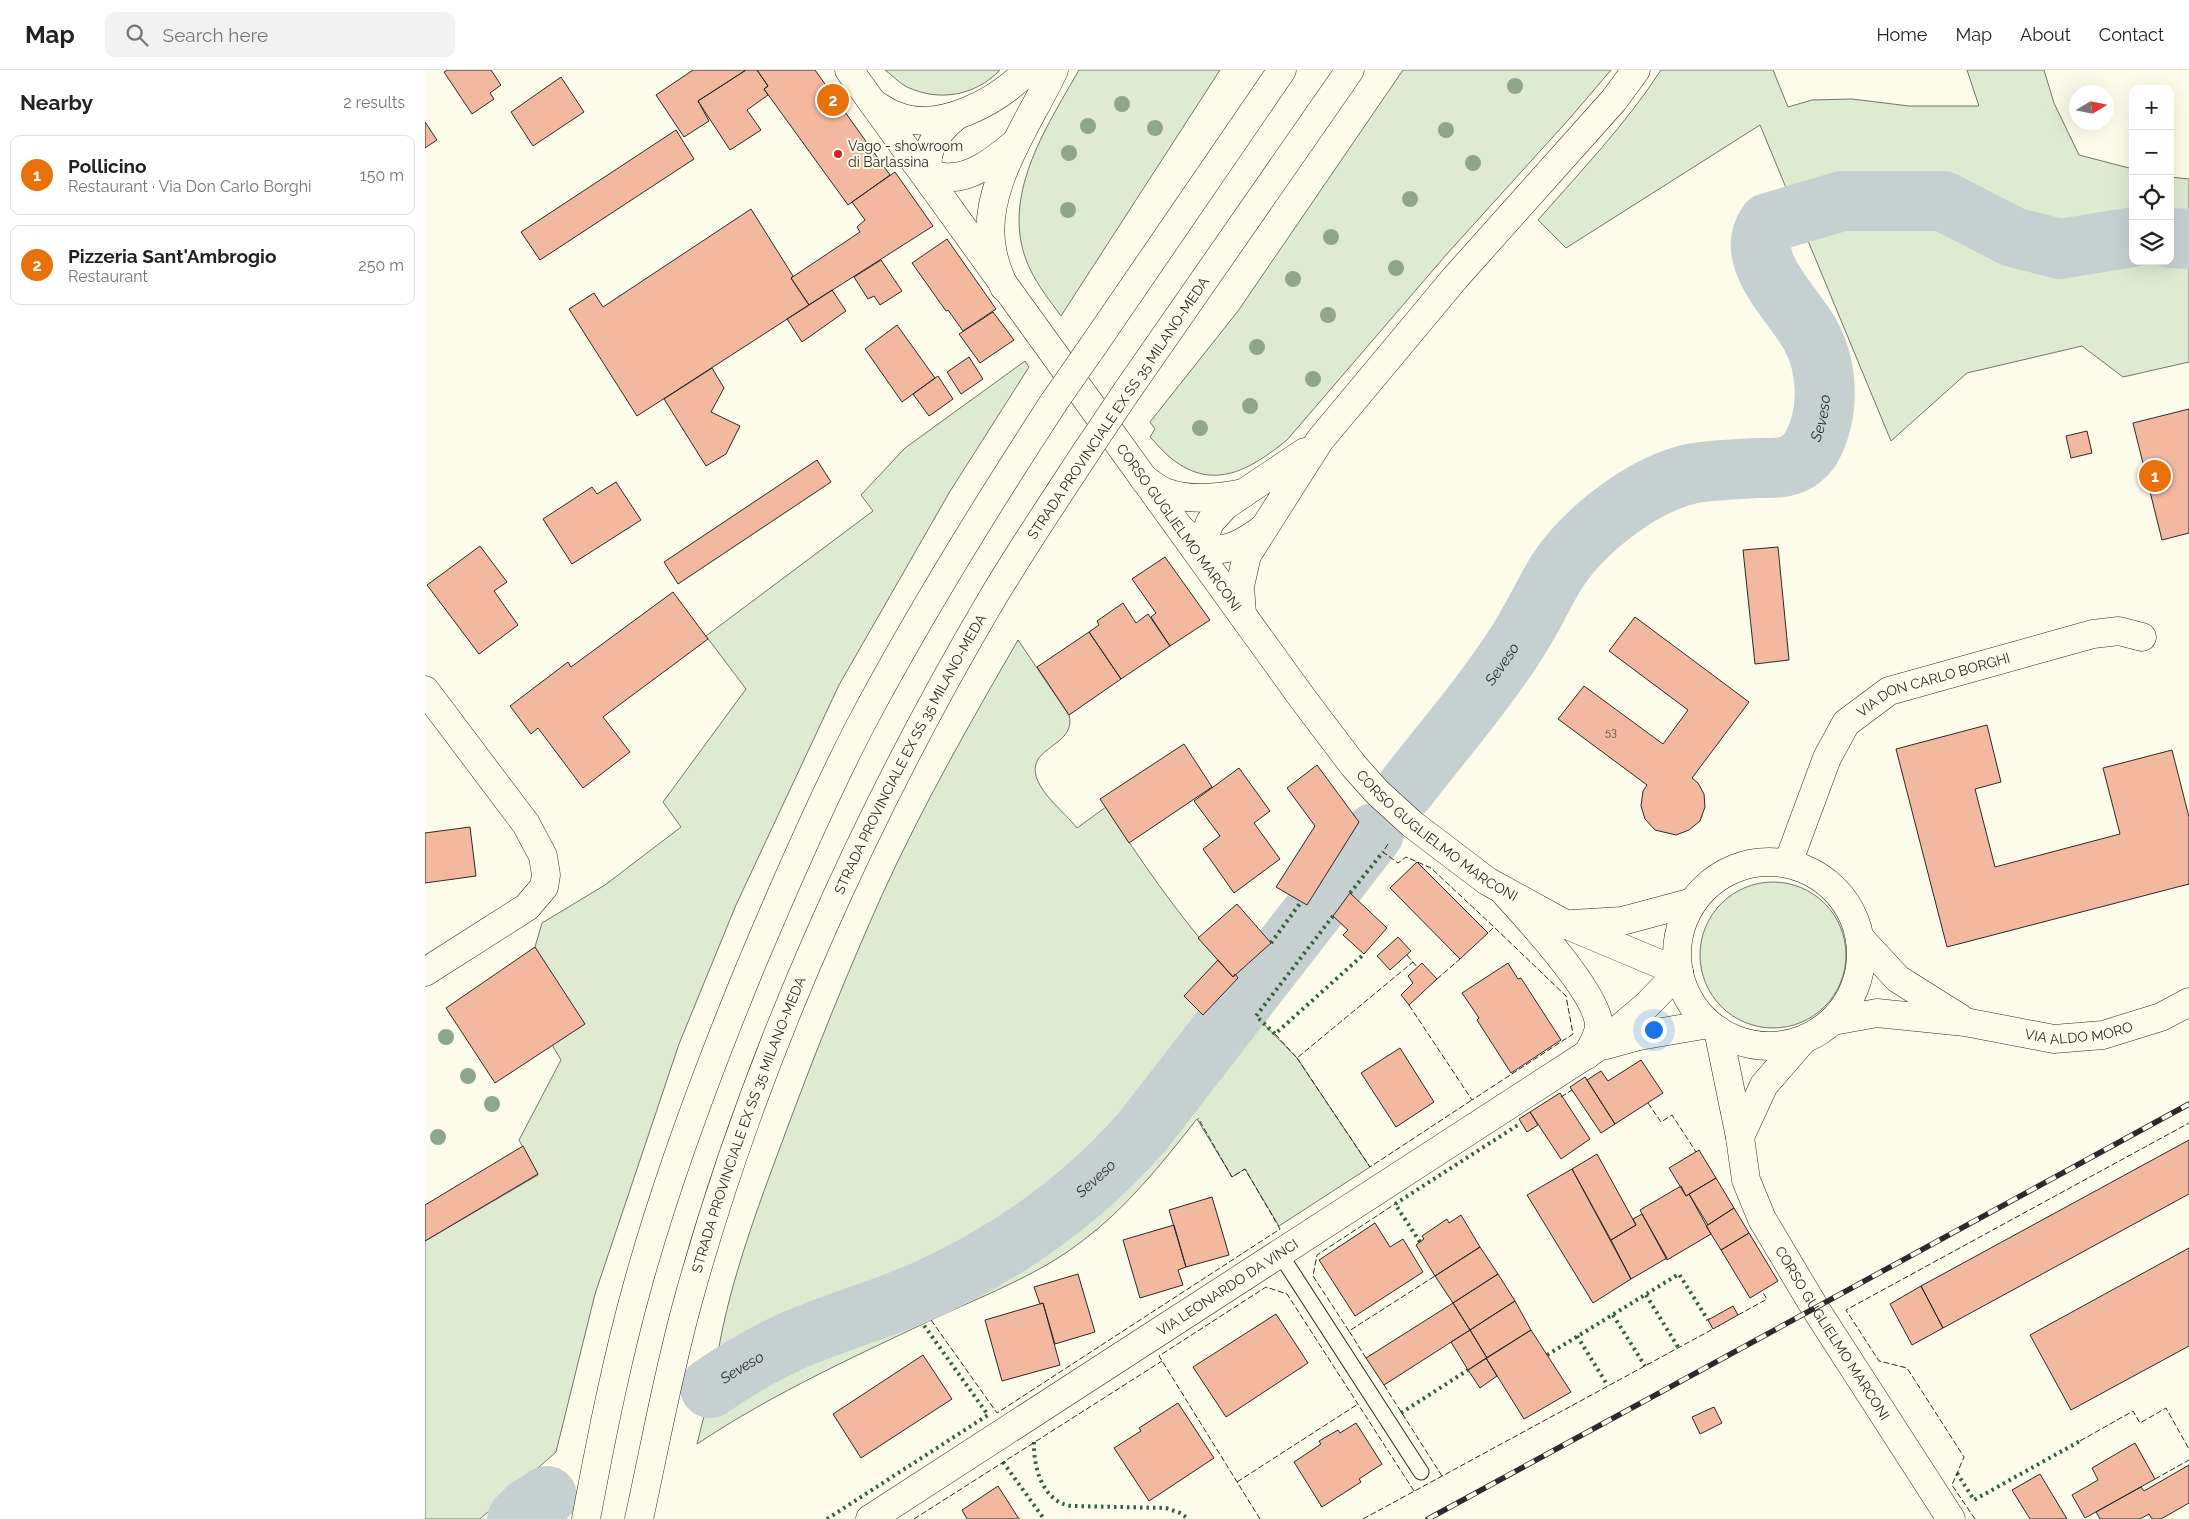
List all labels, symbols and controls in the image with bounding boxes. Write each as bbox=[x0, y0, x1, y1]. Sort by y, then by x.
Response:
search box bbox=[105, 12, 455, 57]
text: Map bbox=[25, 20, 75, 49]
icon: search bbox=[123, 21, 151, 49]
text: Search here bbox=[163, 24, 268, 46]
text: Home bbox=[1876, 24, 1927, 45]
text: Map bbox=[1955, 24, 1992, 45]
text: About bbox=[2020, 24, 2071, 45]
text: Contact bbox=[2099, 24, 2164, 45]
pin: 2 bbox=[817, 81, 849, 119]
north arrow bbox=[2069, 85, 2114, 130]
map controls bbox=[2129, 85, 2174, 265]
button: + bbox=[2129, 85, 2174, 130]
text: Nearby bbox=[20, 90, 93, 115]
text: 2 results bbox=[343, 93, 405, 112]
button: − bbox=[2129, 130, 2174, 175]
place label: Vago - showroom di Barlassina bbox=[848, 138, 963, 170]
marker: Vago - showroom di Barlassina bbox=[832, 148, 844, 160]
text: Pollicino bbox=[68, 155, 147, 177]
text: 1 bbox=[33, 166, 41, 185]
text: 150 m bbox=[360, 166, 404, 185]
button: locate bbox=[2129, 175, 2174, 220]
text: Restaurant · Via Don Carlo Borghi bbox=[68, 177, 312, 196]
button: layers bbox=[2129, 220, 2174, 265]
text: Pizzeria Sant'Ambrogio bbox=[68, 245, 276, 267]
text: 2 bbox=[32, 256, 42, 275]
text: 250 m bbox=[358, 256, 404, 275]
text: Restaurant bbox=[68, 267, 148, 286]
street label: STRADA PROVINCIALE EX SS 35 MILANO-MEDA bbox=[1024, 273, 1212, 542]
water label: Seveso bbox=[1806, 394, 1834, 445]
street label: CORSO GUGLIELMO MARCONI bbox=[1113, 441, 1245, 614]
pin: 1 bbox=[2139, 457, 2171, 495]
street label: STRADA PROVINCIALE EX SS 35 MILANO-MEDA bbox=[831, 611, 990, 897]
water label: Seveso bbox=[1481, 640, 1523, 690]
street label: VIA DON CARLO BORGHI bbox=[1854, 650, 2012, 720]
house number: 53 bbox=[1605, 726, 1617, 739]
street label: CORSO GUGLIELMO MARCONI bbox=[1353, 767, 1521, 904]
street label: STRADA PROVINCIALE EX SS 35 MILANO-MEDA bbox=[688, 974, 809, 1274]
your location bbox=[1641, 1017, 1667, 1043]
street label: VIA ALDO MORO bbox=[2024, 1018, 2135, 1047]
water label: Seveso bbox=[1072, 1156, 1120, 1202]
street label: VIA LEONARDO DA VINCI bbox=[1154, 1236, 1301, 1339]
street label: CORSO GUGLIELMO MARCONI bbox=[1772, 1243, 1893, 1423]
water label: Seveso bbox=[716, 1348, 767, 1388]

